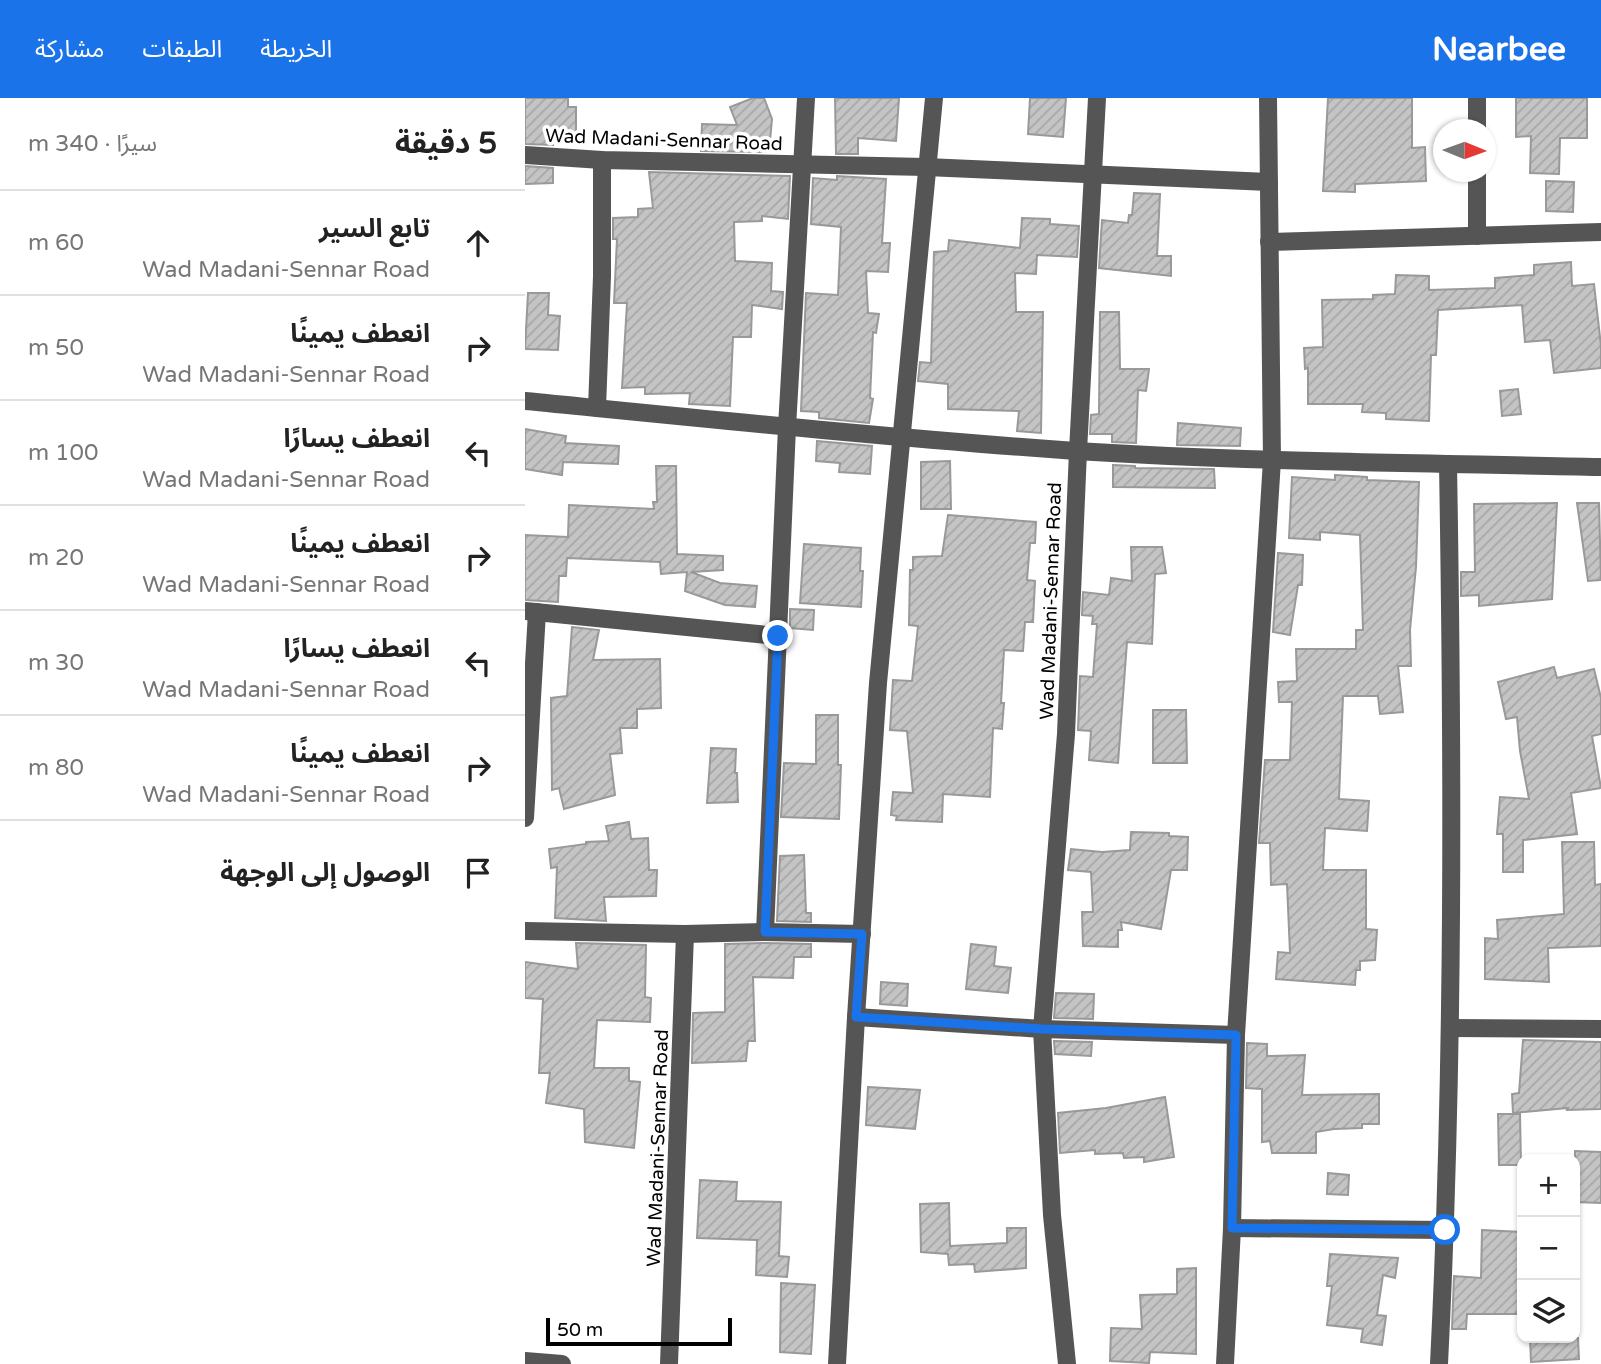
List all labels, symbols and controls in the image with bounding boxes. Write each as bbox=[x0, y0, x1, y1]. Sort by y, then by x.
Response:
text: Nearbee bbox=[1432, 30, 1566, 69]
text: مشاركة bbox=[35, 35, 104, 64]
text: الطبقات bbox=[142, 35, 222, 64]
text: الخريطة bbox=[260, 35, 332, 64]
north arrow bbox=[1433, 119, 1496, 182]
text: 5 دقيقة bbox=[395, 125, 497, 162]
street label: Wad Madani-Sennar Road bbox=[545, 125, 783, 155]
text: سيرًا · 340 m bbox=[28, 130, 157, 158]
text: تابع السير bbox=[319, 213, 430, 244]
icon: ahead bbox=[459, 224, 497, 262]
text: 60 m bbox=[28, 229, 84, 257]
text: Wad Madani-Sennar Road bbox=[142, 256, 430, 284]
text: انعطف يمينًا bbox=[290, 318, 430, 349]
icon: right bbox=[459, 329, 497, 367]
text: 50 m bbox=[28, 334, 84, 362]
text: Wad Madani-Sennar Road bbox=[142, 361, 430, 389]
text: انعطف يسارًا bbox=[284, 423, 430, 454]
icon: left bbox=[459, 434, 497, 472]
text: 100 m bbox=[28, 439, 98, 467]
text: Wad Madani-Sennar Road bbox=[142, 466, 430, 494]
street label: Wad Madani-Sennar Road bbox=[1036, 482, 1066, 720]
text: انعطف يمينًا bbox=[290, 528, 430, 559]
icon: right bbox=[459, 539, 497, 577]
text: 20 m bbox=[28, 544, 84, 572]
text: Wad Madani-Sennar Road bbox=[142, 571, 430, 599]
route end bbox=[762, 620, 793, 651]
text: انعطف يسارًا bbox=[284, 633, 430, 664]
icon: left bbox=[459, 644, 497, 682]
text: 30 m bbox=[28, 649, 84, 677]
text: Wad Madani-Sennar Road bbox=[142, 676, 430, 704]
text: انعطف يمينًا bbox=[290, 738, 430, 769]
icon: right bbox=[459, 749, 497, 787]
text: 80 m bbox=[28, 754, 84, 782]
text: Wad Madani-Sennar Road bbox=[142, 781, 430, 809]
icon: arrive bbox=[459, 854, 497, 892]
text: الوصول إلى الوجهة bbox=[220, 857, 430, 888]
street label: Wad Madani-Sennar Road bbox=[643, 1029, 673, 1267]
map controls bbox=[1517, 1154, 1580, 1343]
button: + bbox=[1517, 1154, 1580, 1217]
route start bbox=[1429, 1214, 1460, 1245]
button: − bbox=[1517, 1217, 1580, 1280]
button: layers bbox=[1517, 1280, 1580, 1343]
scale bar bbox=[546, 1315, 731, 1347]
text: 50 m bbox=[557, 1319, 603, 1341]

